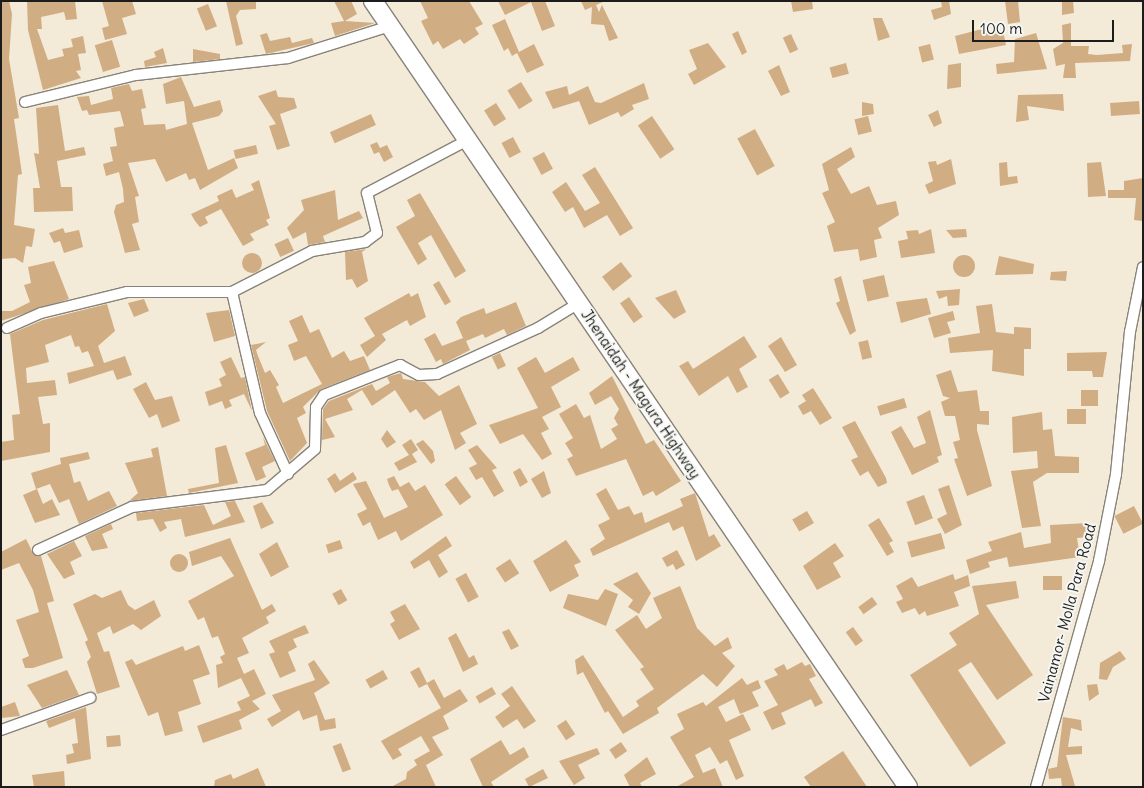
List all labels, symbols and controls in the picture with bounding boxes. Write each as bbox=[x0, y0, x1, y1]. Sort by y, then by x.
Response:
scale bar bbox=[974, 10, 1116, 42]
text: 100 m bbox=[980, 19, 1022, 38]
street label: Jhenaidah - Magura Highway bbox=[577, 306, 705, 482]
street label: Vainamor- Molla Para Road bbox=[1034, 522, 1100, 704]

